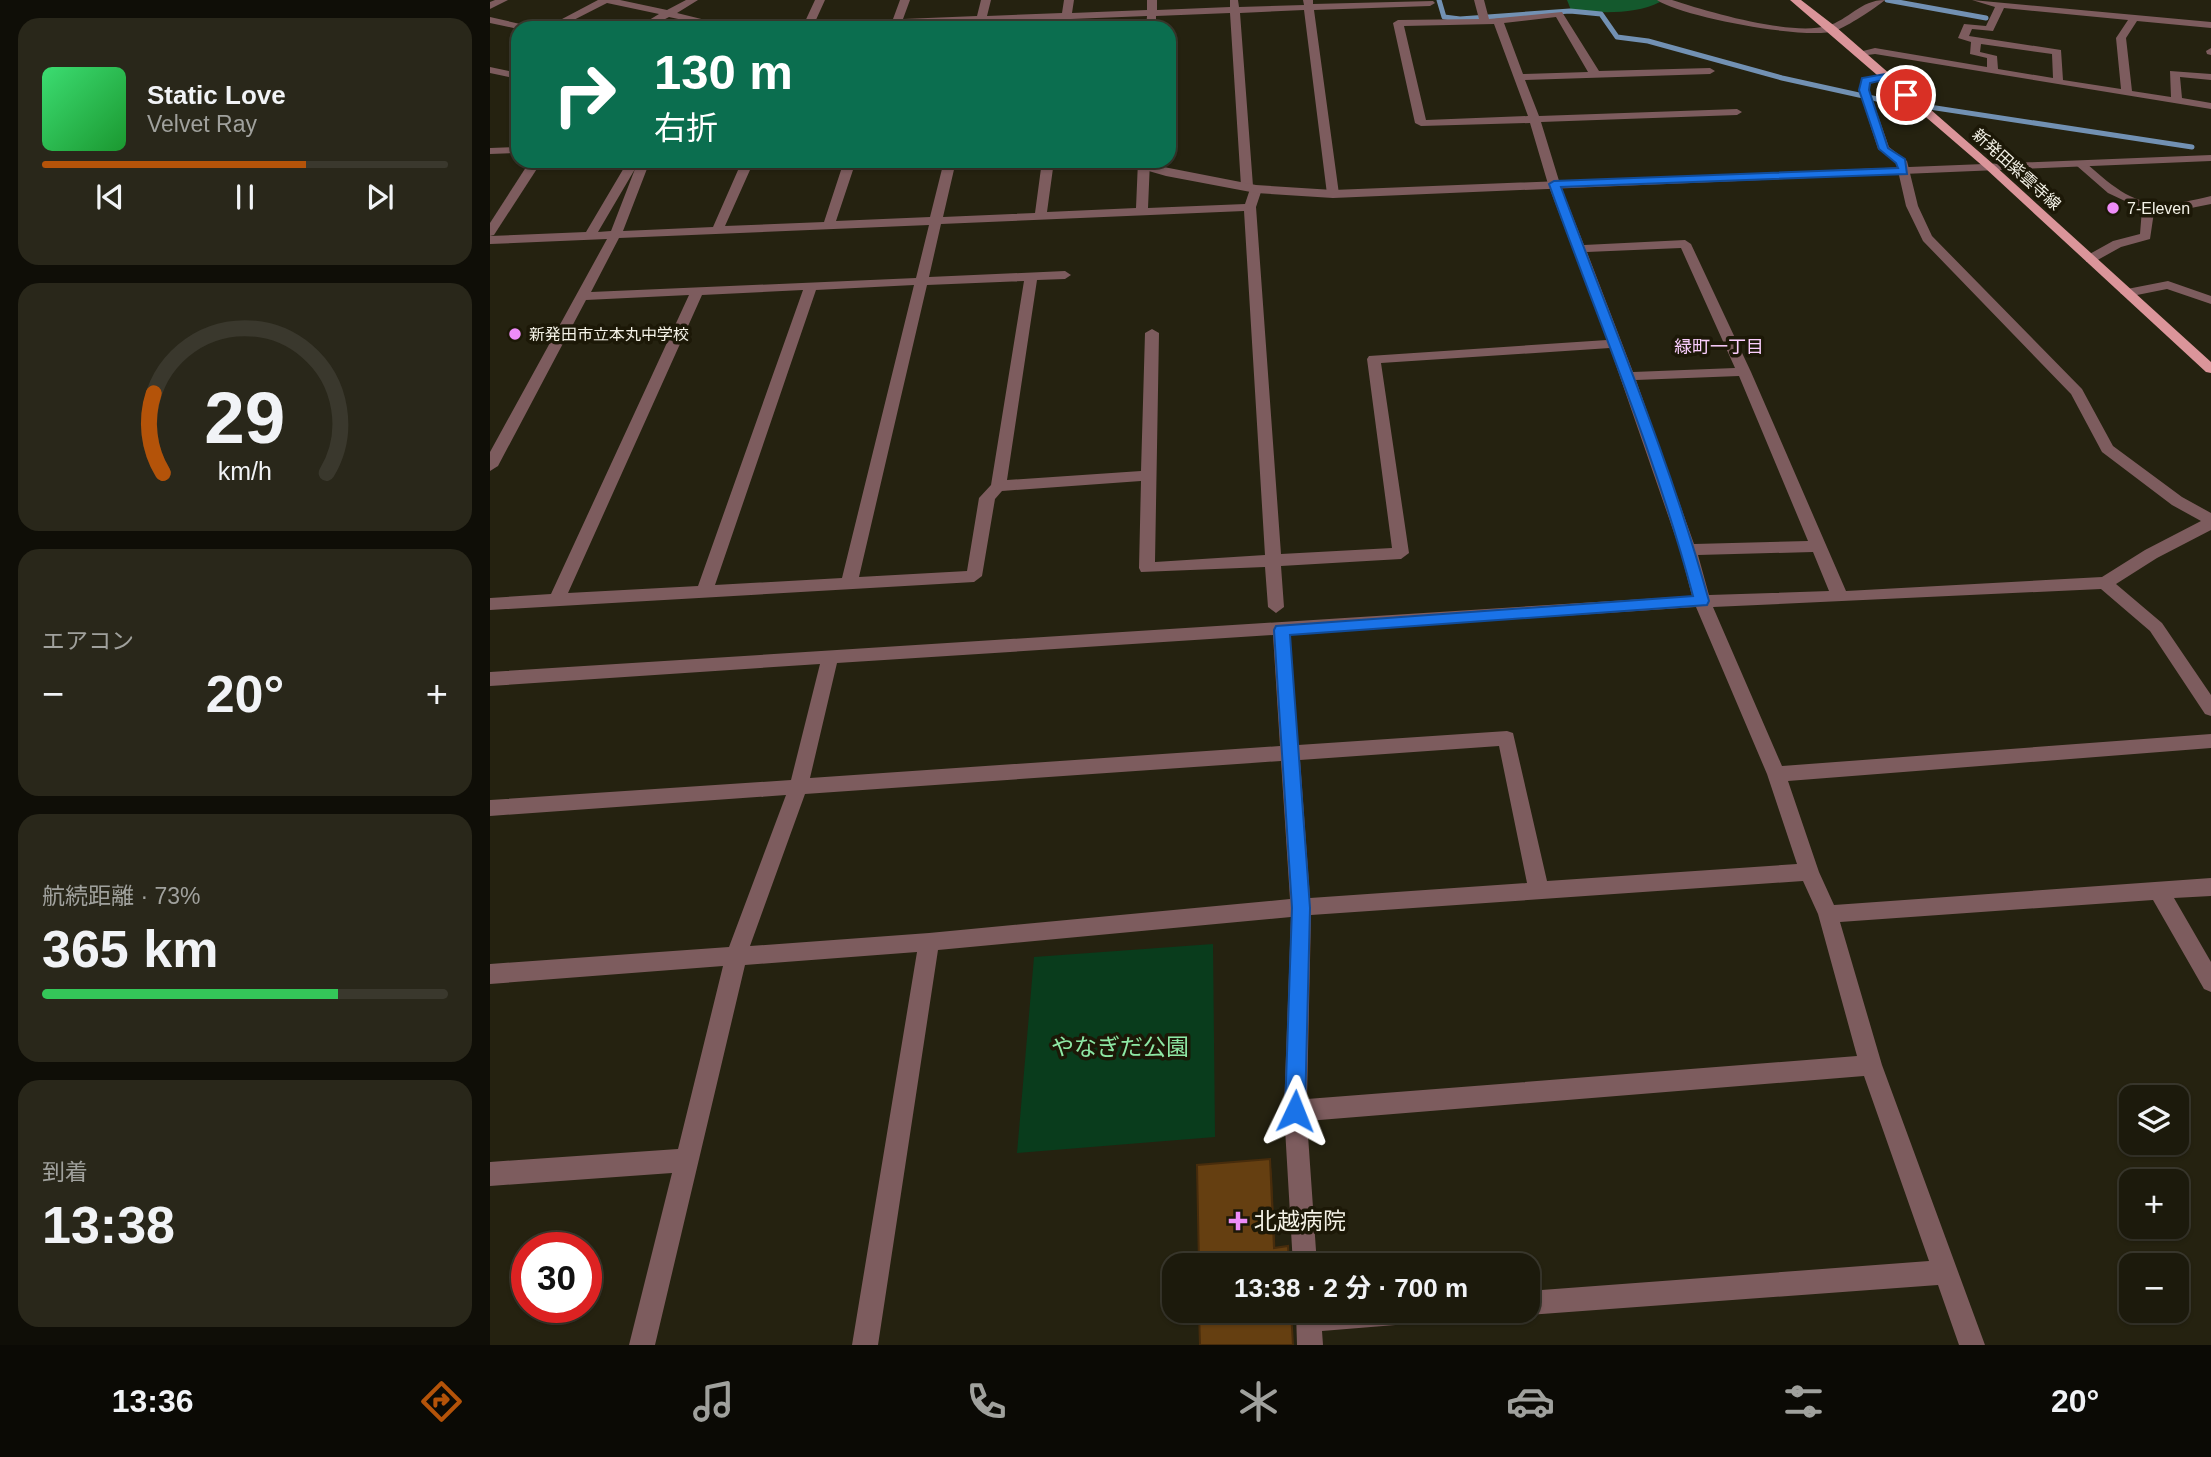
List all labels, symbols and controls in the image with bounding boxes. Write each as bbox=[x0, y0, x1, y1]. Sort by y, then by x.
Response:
text: 130 m bbox=[654, 45, 793, 99]
icon: right bbox=[539, 49, 630, 140]
pin bbox=[1876, 65, 1936, 125]
icon: arrive bbox=[1887, 76, 1925, 114]
text: Static Love bbox=[147, 80, 286, 110]
text: 右折 bbox=[654, 110, 718, 146]
text: Velvet Ray bbox=[147, 111, 257, 137]
street label: 新発田紫雲寺線 bbox=[1969, 126, 2064, 213]
icon: previous bbox=[91, 178, 129, 216]
icon: pause bbox=[226, 178, 264, 216]
icon: next bbox=[361, 178, 399, 216]
marker: 7-Eleven bbox=[2105, 200, 2121, 216]
place label: 7-Eleven bbox=[2127, 200, 2190, 217]
marker: 新発田市立本丸中学校 bbox=[507, 326, 523, 342]
place label: 新発田市立本丸中学校 bbox=[529, 326, 689, 343]
district label: 緑町一丁目 bbox=[1674, 337, 1764, 357]
text: 29 bbox=[205, 378, 285, 459]
text: km/h bbox=[218, 457, 272, 485]
text: エアコン bbox=[42, 628, 134, 654]
text: 20° bbox=[206, 665, 284, 723]
text: − bbox=[42, 673, 64, 715]
text: + bbox=[426, 673, 448, 715]
text: 航続距離 · 73% bbox=[42, 883, 200, 909]
text: 365 km bbox=[42, 920, 218, 978]
park label: やなぎだ公園 bbox=[1051, 1034, 1189, 1060]
position arrow bbox=[1258, 1074, 1332, 1148]
map controls bbox=[2119, 1085, 2189, 1323]
button: layers bbox=[2119, 1085, 2189, 1155]
text: 到着 bbox=[42, 1159, 88, 1185]
button: + bbox=[2119, 1169, 2189, 1239]
text: 13:38 bbox=[42, 1196, 175, 1254]
place label: 北越病院 bbox=[1254, 1208, 1346, 1234]
marker: 北越病院 bbox=[1228, 1211, 1248, 1231]
speed limit sign: 30 bbox=[511, 1232, 602, 1323]
button: − bbox=[2119, 1253, 2189, 1323]
text: 13:38 · 2 分 · 700 m bbox=[1234, 1273, 1468, 1303]
icon: directions bbox=[417, 1377, 466, 1426]
icon: music bbox=[689, 1377, 738, 1426]
icon: phone bbox=[962, 1377, 1011, 1426]
icon: climate bbox=[1234, 1377, 1283, 1426]
icon: car bbox=[1506, 1377, 1555, 1426]
icon: filters bbox=[1779, 1377, 1828, 1426]
text: 13:36 bbox=[112, 1383, 194, 1419]
text: 20° bbox=[2051, 1383, 2099, 1419]

